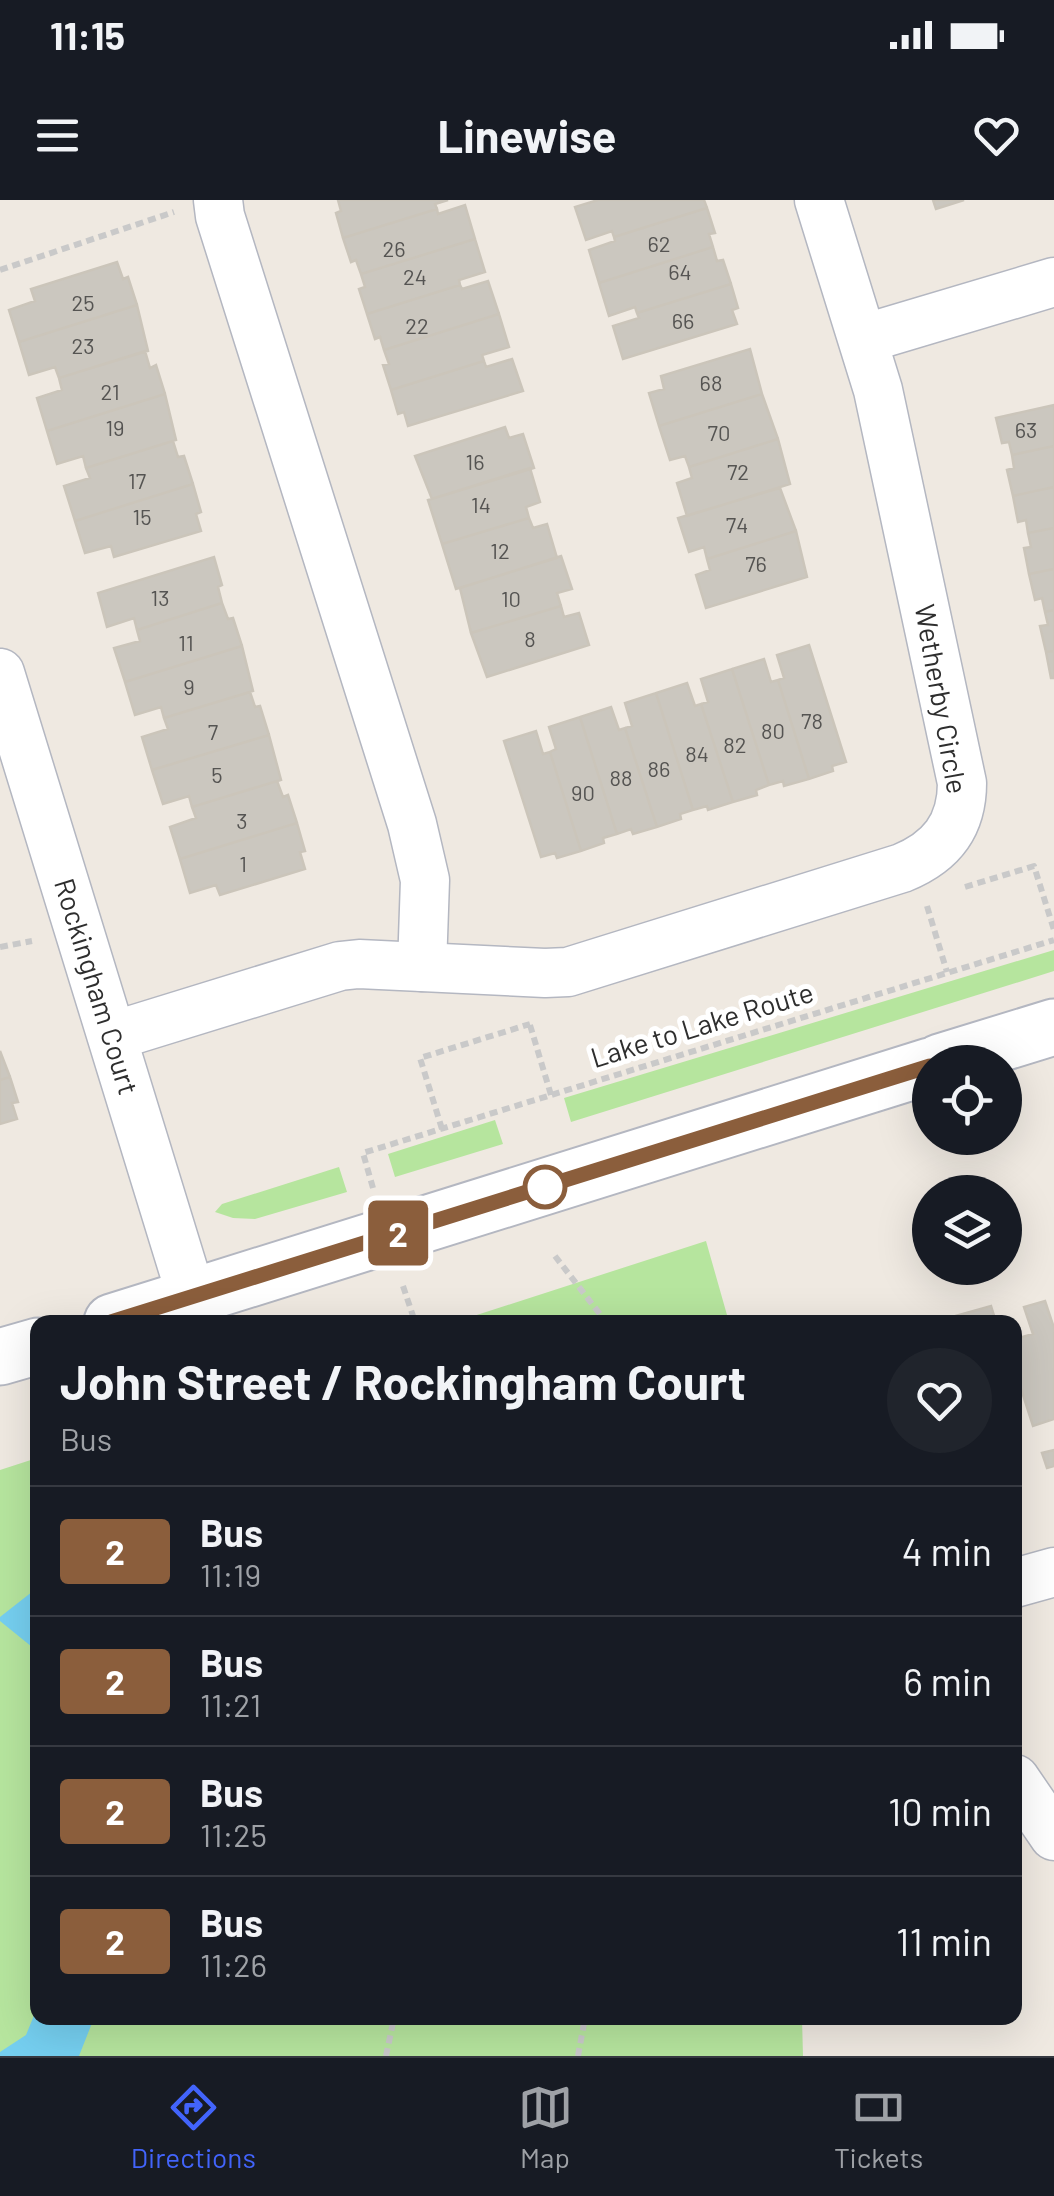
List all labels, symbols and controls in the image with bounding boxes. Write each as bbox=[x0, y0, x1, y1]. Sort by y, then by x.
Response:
text: 11:15 bbox=[50, 12, 125, 58]
icon: menu bbox=[30, 108, 85, 163]
text: Linewise bbox=[438, 108, 616, 162]
icon: heart bbox=[969, 108, 1024, 163]
house number: 62 bbox=[647, 230, 671, 256]
house number: 26 bbox=[382, 235, 406, 261]
house number: 64 bbox=[668, 258, 692, 284]
house number: 24 bbox=[403, 263, 427, 289]
house number: 25 bbox=[71, 289, 95, 315]
house number: 66 bbox=[672, 307, 694, 333]
house number: 22 bbox=[405, 312, 429, 338]
house number: 23 bbox=[72, 332, 95, 358]
house number: 68 bbox=[700, 369, 722, 395]
house number: 21 bbox=[100, 378, 120, 404]
house number: 19 bbox=[105, 414, 125, 440]
house number: 63 bbox=[1015, 416, 1037, 442]
house number: 70 bbox=[708, 419, 730, 445]
house number: 16 bbox=[465, 448, 485, 474]
house number: 72 bbox=[727, 458, 749, 484]
house number: 17 bbox=[128, 467, 146, 493]
house number: 14 bbox=[471, 491, 491, 517]
house number: 15 bbox=[132, 503, 152, 529]
house number: 74 bbox=[726, 511, 748, 537]
house number: 12 bbox=[490, 537, 510, 563]
house number: 76 bbox=[745, 550, 767, 576]
house number: 13 bbox=[150, 584, 170, 610]
house number: 10 bbox=[501, 585, 521, 611]
street label: Wetherby Circle bbox=[909, 601, 975, 796]
house number: 8 bbox=[524, 625, 536, 651]
house number: 11 bbox=[178, 629, 194, 655]
house number: 9 bbox=[183, 673, 195, 699]
house number: 78 bbox=[801, 707, 823, 733]
house number: 80 bbox=[761, 717, 785, 743]
house number: 7 bbox=[208, 718, 218, 744]
house number: 82 bbox=[723, 731, 747, 757]
house number: 84 bbox=[685, 740, 709, 766]
house number: 86 bbox=[648, 755, 670, 781]
house number: 5 bbox=[211, 761, 223, 787]
house number: 88 bbox=[610, 764, 632, 790]
house number: 90 bbox=[571, 779, 595, 805]
house number: 3 bbox=[236, 807, 248, 833]
house number: 1 bbox=[239, 850, 247, 876]
street label: Rockingham Court bbox=[48, 874, 146, 1098]
street label: Lake to Lake Route bbox=[586, 974, 817, 1074]
map controls bbox=[912, 1045, 1022, 1285]
button: locate bbox=[912, 1045, 1022, 1155]
unlabelled marker bbox=[524, 1166, 566, 1208]
button: layers bbox=[912, 1175, 1022, 1285]
line badge: 2 bbox=[366, 1200, 430, 1266]
text: 2 bbox=[388, 1212, 408, 1254]
button: heart bbox=[887, 1348, 992, 1453]
text: John Street / Rockingham Court bbox=[60, 1352, 746, 1410]
text: Bus bbox=[60, 1419, 112, 1457]
text: Bus bbox=[200, 1509, 263, 1555]
text: 4 min bbox=[902, 1528, 992, 1574]
text: 2 bbox=[105, 1530, 125, 1572]
text: 11:19 bbox=[200, 1555, 261, 1593]
text: Bus bbox=[200, 1639, 263, 1685]
text: 6 min bbox=[903, 1658, 992, 1704]
text: 2 bbox=[105, 1660, 125, 1702]
text: 11:21 bbox=[200, 1685, 261, 1723]
text: Bus bbox=[200, 1769, 263, 1815]
text: 10 min bbox=[888, 1788, 992, 1834]
text: 2 bbox=[105, 1790, 125, 1832]
text: 11:25 bbox=[200, 1815, 267, 1853]
text: Bus bbox=[200, 1899, 263, 1945]
text: 11 min bbox=[896, 1918, 992, 1964]
text: 2 bbox=[105, 1920, 125, 1962]
text: 11:26 bbox=[200, 1945, 267, 1983]
tab: Directions bbox=[131, 2080, 256, 2174]
tab: Map bbox=[518, 2080, 573, 2174]
tab: Tickets bbox=[834, 2080, 923, 2174]

